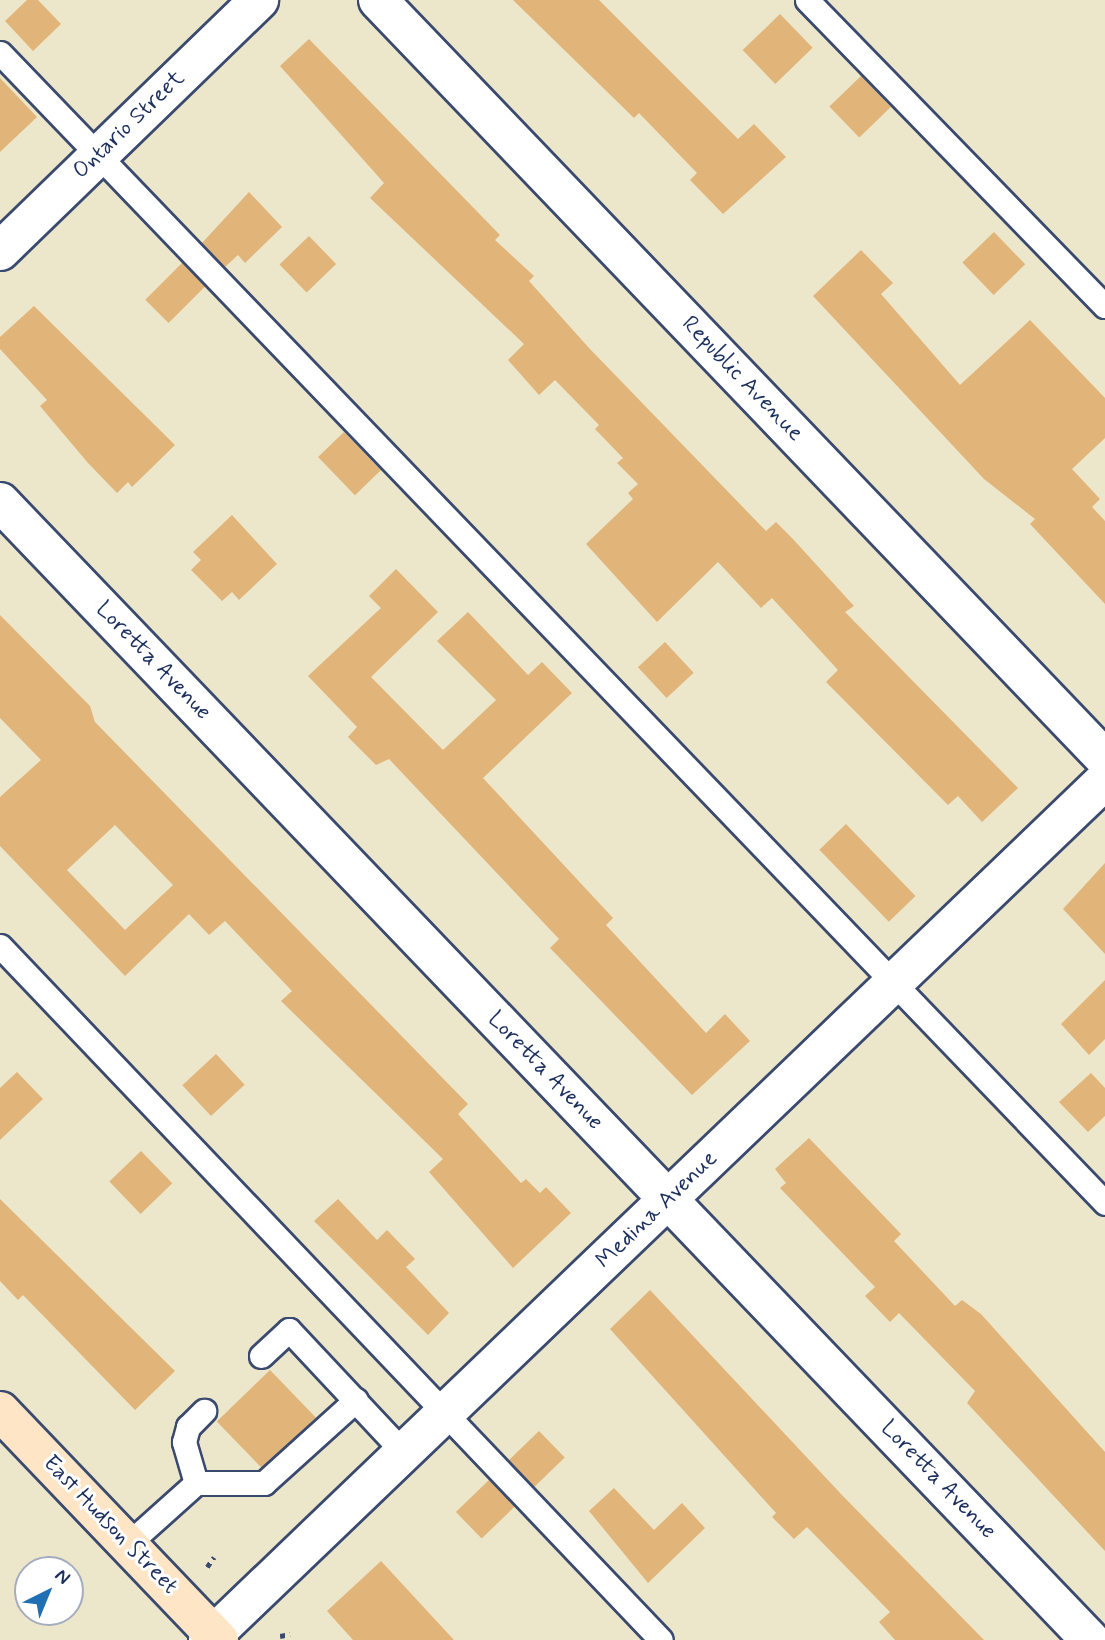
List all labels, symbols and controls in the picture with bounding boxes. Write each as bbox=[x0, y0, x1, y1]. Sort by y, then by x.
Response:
street label: Ontario Street bbox=[67, 65, 191, 185]
street label: Republic Avenue bbox=[678, 313, 806, 445]
street label: Loretta Avenue bbox=[88, 595, 218, 727]
street label: Loretta Avenue bbox=[480, 1005, 610, 1137]
street label: Medina Avenue bbox=[591, 1145, 723, 1275]
street label: Loretta Avenue bbox=[873, 1414, 1003, 1546]
street label: East Hudson Street bbox=[36, 1449, 184, 1601]
north arrow bbox=[14, 1556, 84, 1626]
text: N bbox=[49, 1563, 75, 1590]

